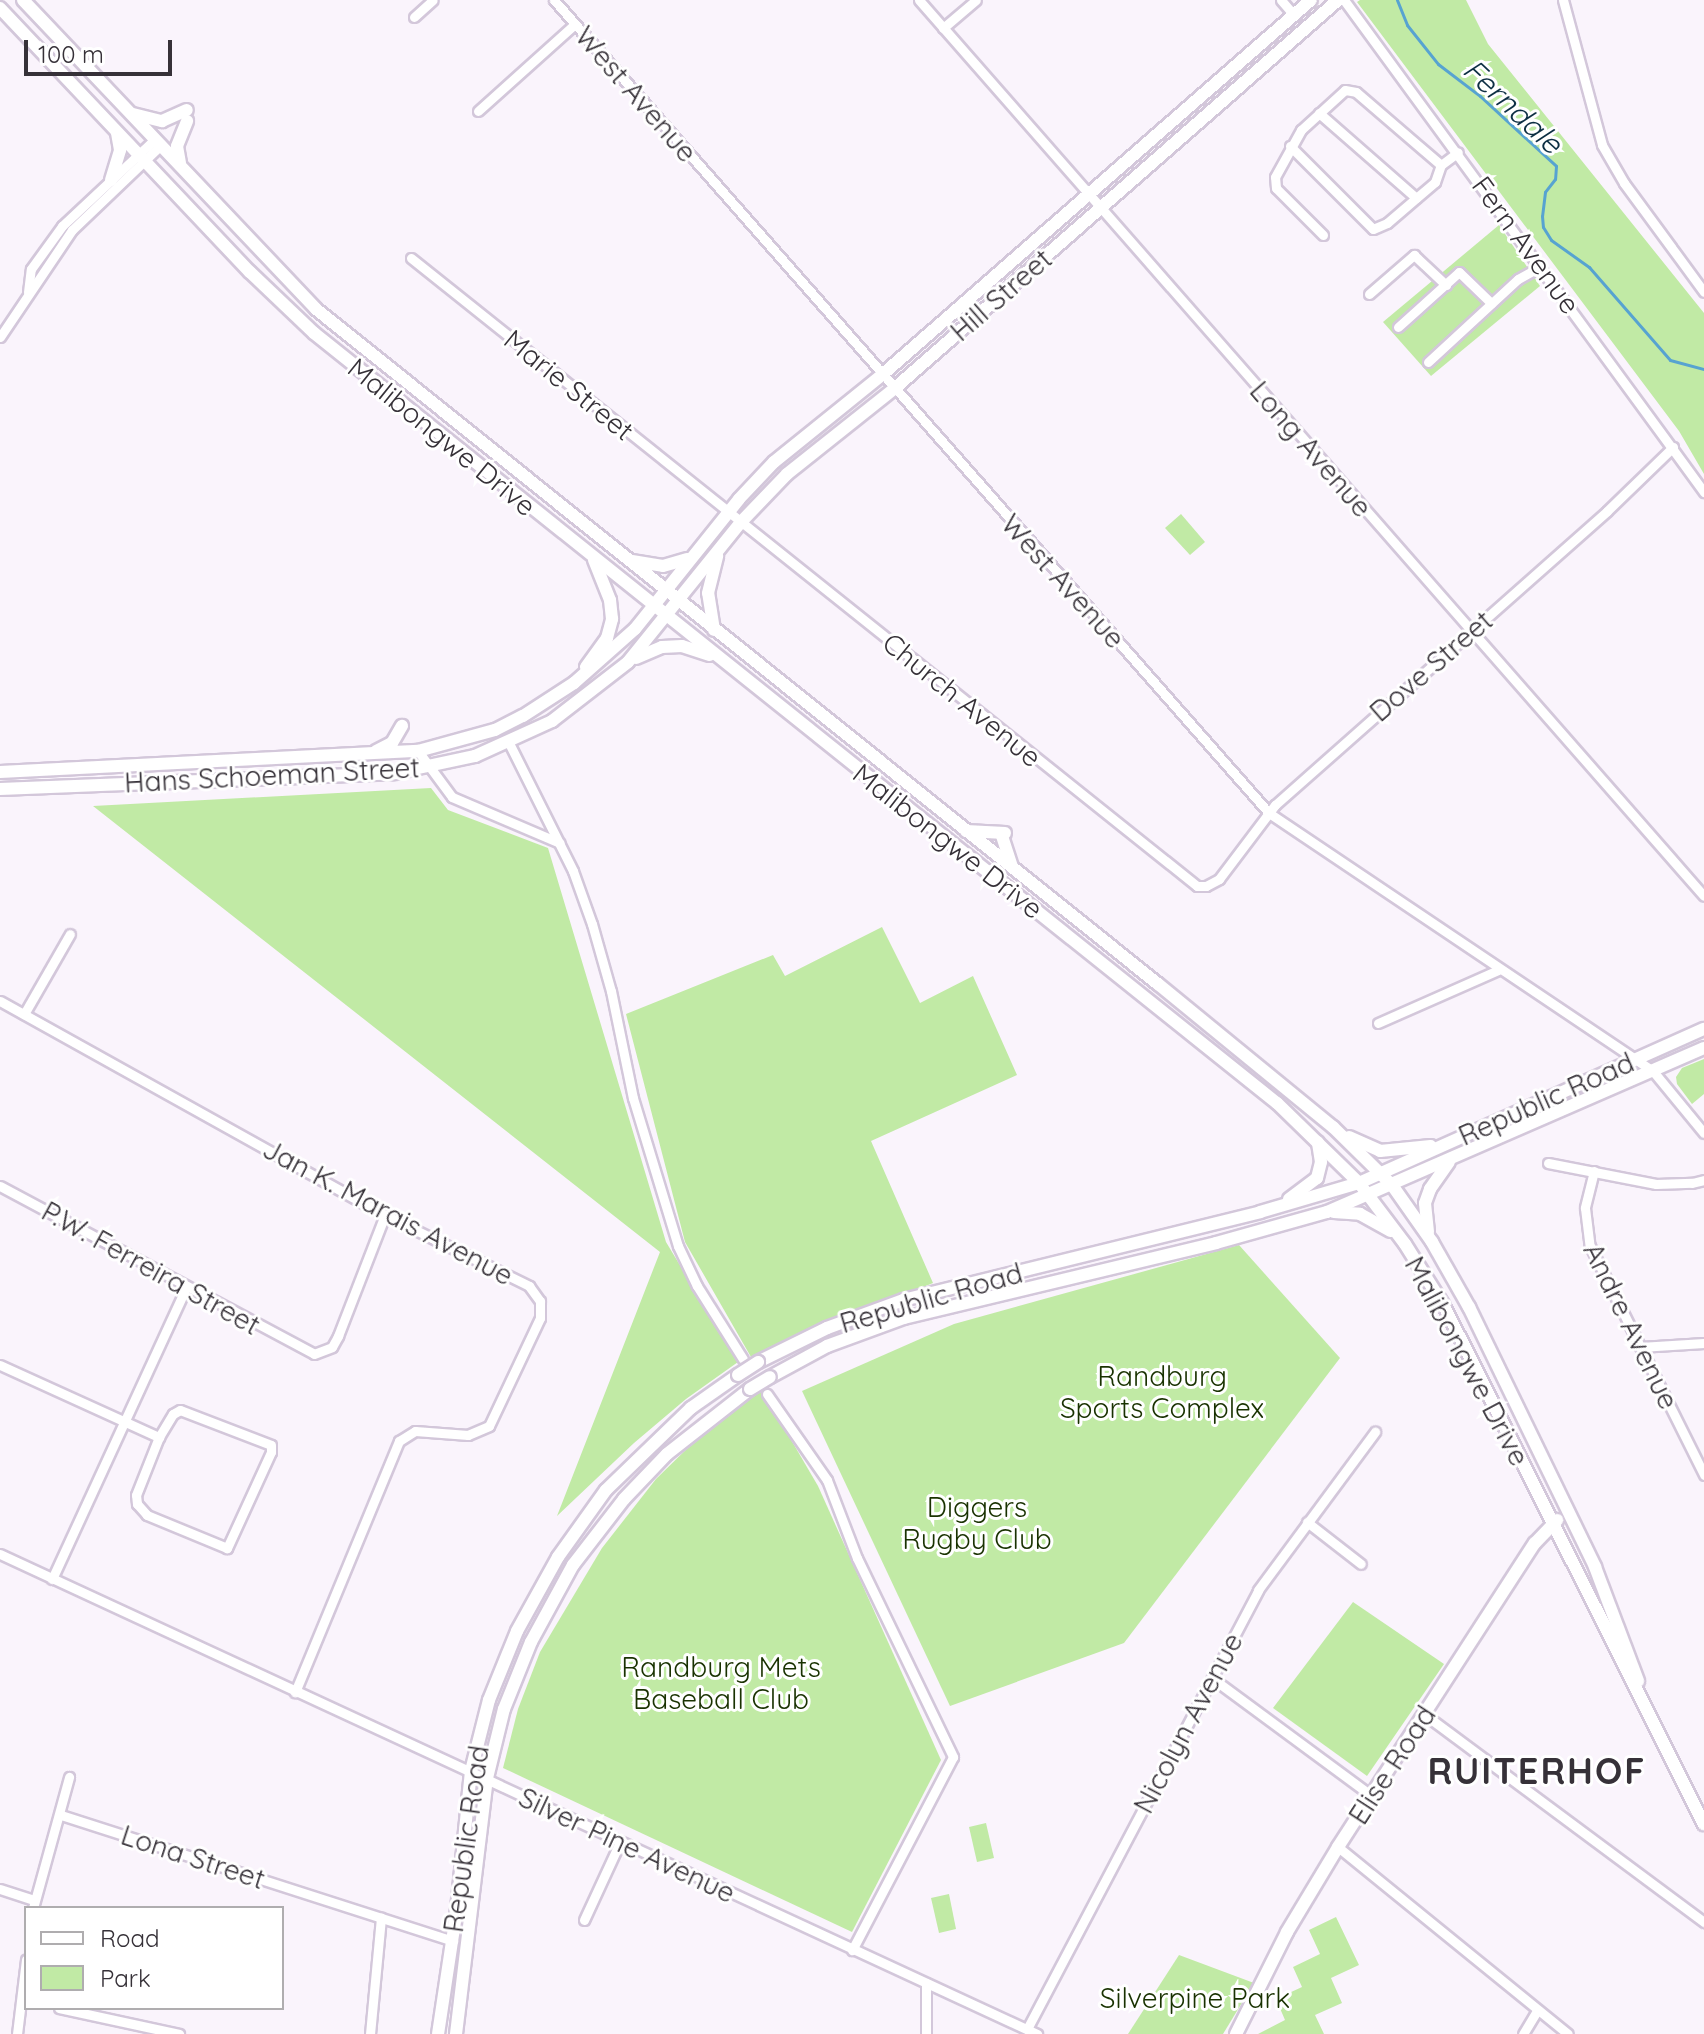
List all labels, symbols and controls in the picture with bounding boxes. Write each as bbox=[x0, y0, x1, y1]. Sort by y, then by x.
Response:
street label: West Avenue bbox=[568, 19, 704, 169]
scale bar bbox=[28, 24, 176, 74]
text: 100 m bbox=[38, 39, 104, 69]
water label: Ferndale bbox=[1456, 51, 1570, 161]
street label: Fern Avenue bbox=[1465, 170, 1587, 320]
street label: Hill Street bbox=[943, 242, 1059, 348]
street label: Marie Street bbox=[497, 323, 641, 447]
street label: Malibongwe Drive bbox=[341, 351, 543, 523]
street label: Long Avenue bbox=[1243, 374, 1379, 524]
street label: West Avenue bbox=[994, 507, 1132, 655]
street label: Dove Street bbox=[1363, 604, 1499, 728]
street label: Church Avenue bbox=[876, 626, 1048, 774]
street label: Hans Schoeman Street bbox=[123, 750, 421, 800]
street label: Malibongwe Drive bbox=[846, 756, 1050, 926]
street label: Republic Road bbox=[1453, 1045, 1639, 1153]
street label: Jan K. Marais Avenue bbox=[257, 1132, 519, 1292]
street label: P.W. Ferreira Street bbox=[36, 1194, 266, 1342]
street label: Andre Avenue bbox=[1576, 1237, 1686, 1415]
street label: Malibongwe Drive bbox=[1398, 1251, 1536, 1471]
street label: Republic Road bbox=[836, 1256, 1026, 1340]
park label: Randburg Sports Complex bbox=[1060, 1359, 1264, 1425]
park label: Diggers Rugby Club bbox=[902, 1490, 1052, 1556]
street label: Nicolyn Avenue bbox=[1126, 1627, 1250, 1819]
park label: Randburg Mets Baseball Club bbox=[621, 1650, 821, 1716]
street label: Elise Road bbox=[1341, 1699, 1443, 1831]
street label: Republic Road bbox=[436, 1743, 496, 1935]
district label: RUITERHOF bbox=[1427, 1749, 1647, 1793]
street label: Silver Pine Avenue bbox=[514, 1780, 740, 1910]
street label: Lona Street bbox=[117, 1818, 269, 1896]
legend bbox=[24, 1906, 284, 2010]
text: Road bbox=[100, 1923, 160, 1953]
text: Park bbox=[100, 1963, 151, 1993]
park label: Silverpine Park bbox=[1100, 1981, 1290, 2015]

